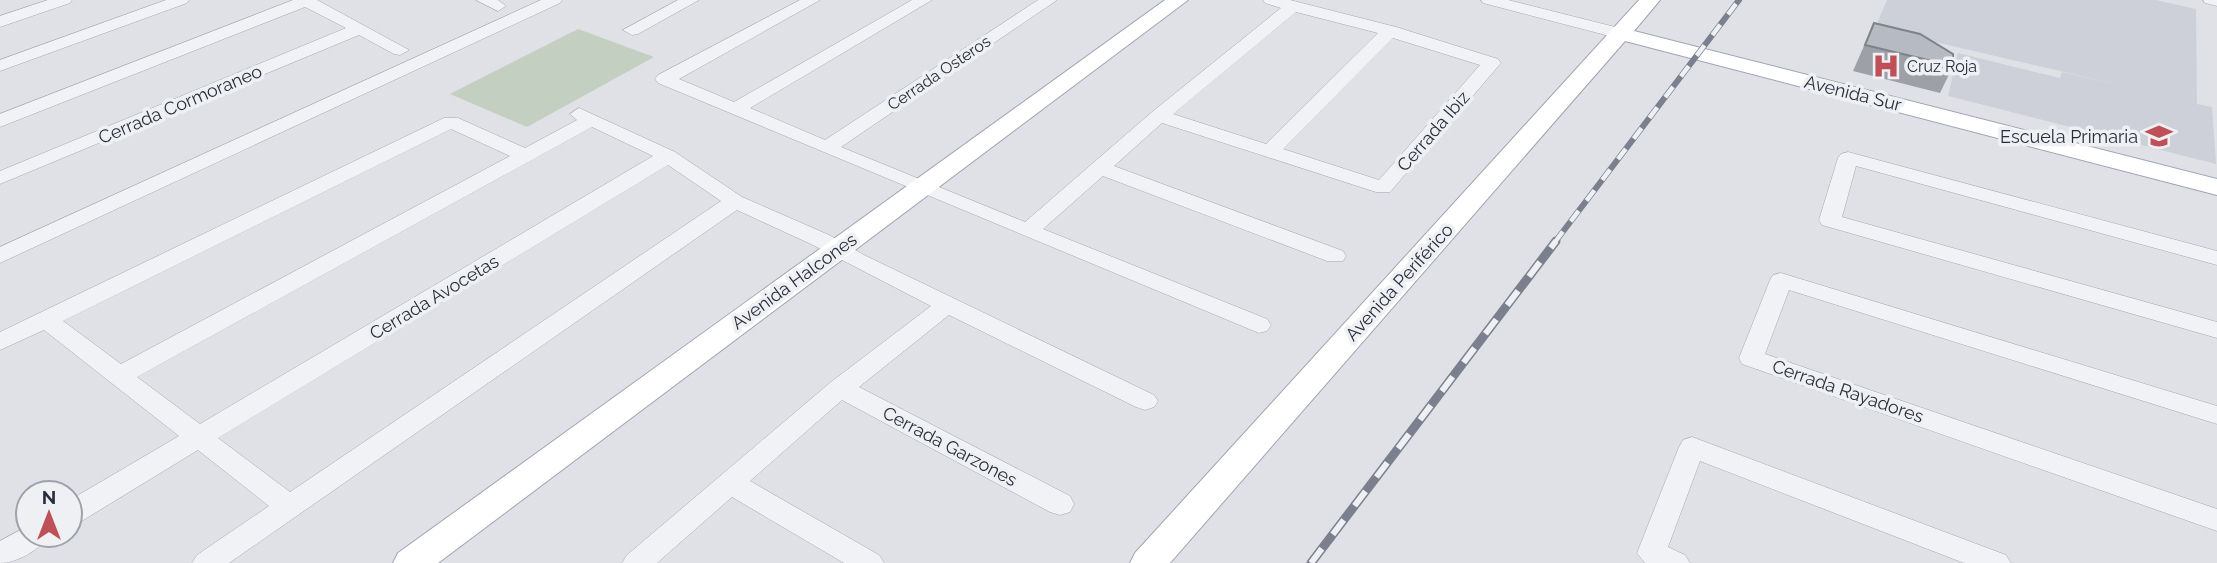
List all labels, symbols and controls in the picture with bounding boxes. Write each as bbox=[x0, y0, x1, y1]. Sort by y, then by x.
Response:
street label: Cerrada Osteros bbox=[884, 31, 994, 114]
hospital icon: Cruz Roja bbox=[1871, 51, 1901, 81]
place label: Cruz Roja bbox=[1907, 57, 1977, 76]
street label: Cerrada Cormoraneo bbox=[95, 60, 265, 148]
street label: Avenida Sur bbox=[1802, 71, 1904, 115]
street label: Cerrada Ibiz bbox=[1393, 87, 1474, 175]
school or university icon: Escuela Primaria bbox=[2144, 121, 2174, 151]
place label: Escuela Primaria bbox=[2000, 126, 2138, 147]
street label: Avenida Periférico bbox=[1341, 219, 1457, 345]
street label: Avenida Halcones bbox=[727, 228, 861, 333]
street label: Cerrada Avocetas bbox=[366, 250, 503, 344]
street label: Cerrada Rayadores bbox=[1770, 355, 1927, 427]
street label: Cerrada Garzones bbox=[879, 402, 1021, 490]
north arrow bbox=[14, 479, 84, 549]
text: N bbox=[42, 486, 56, 508]

